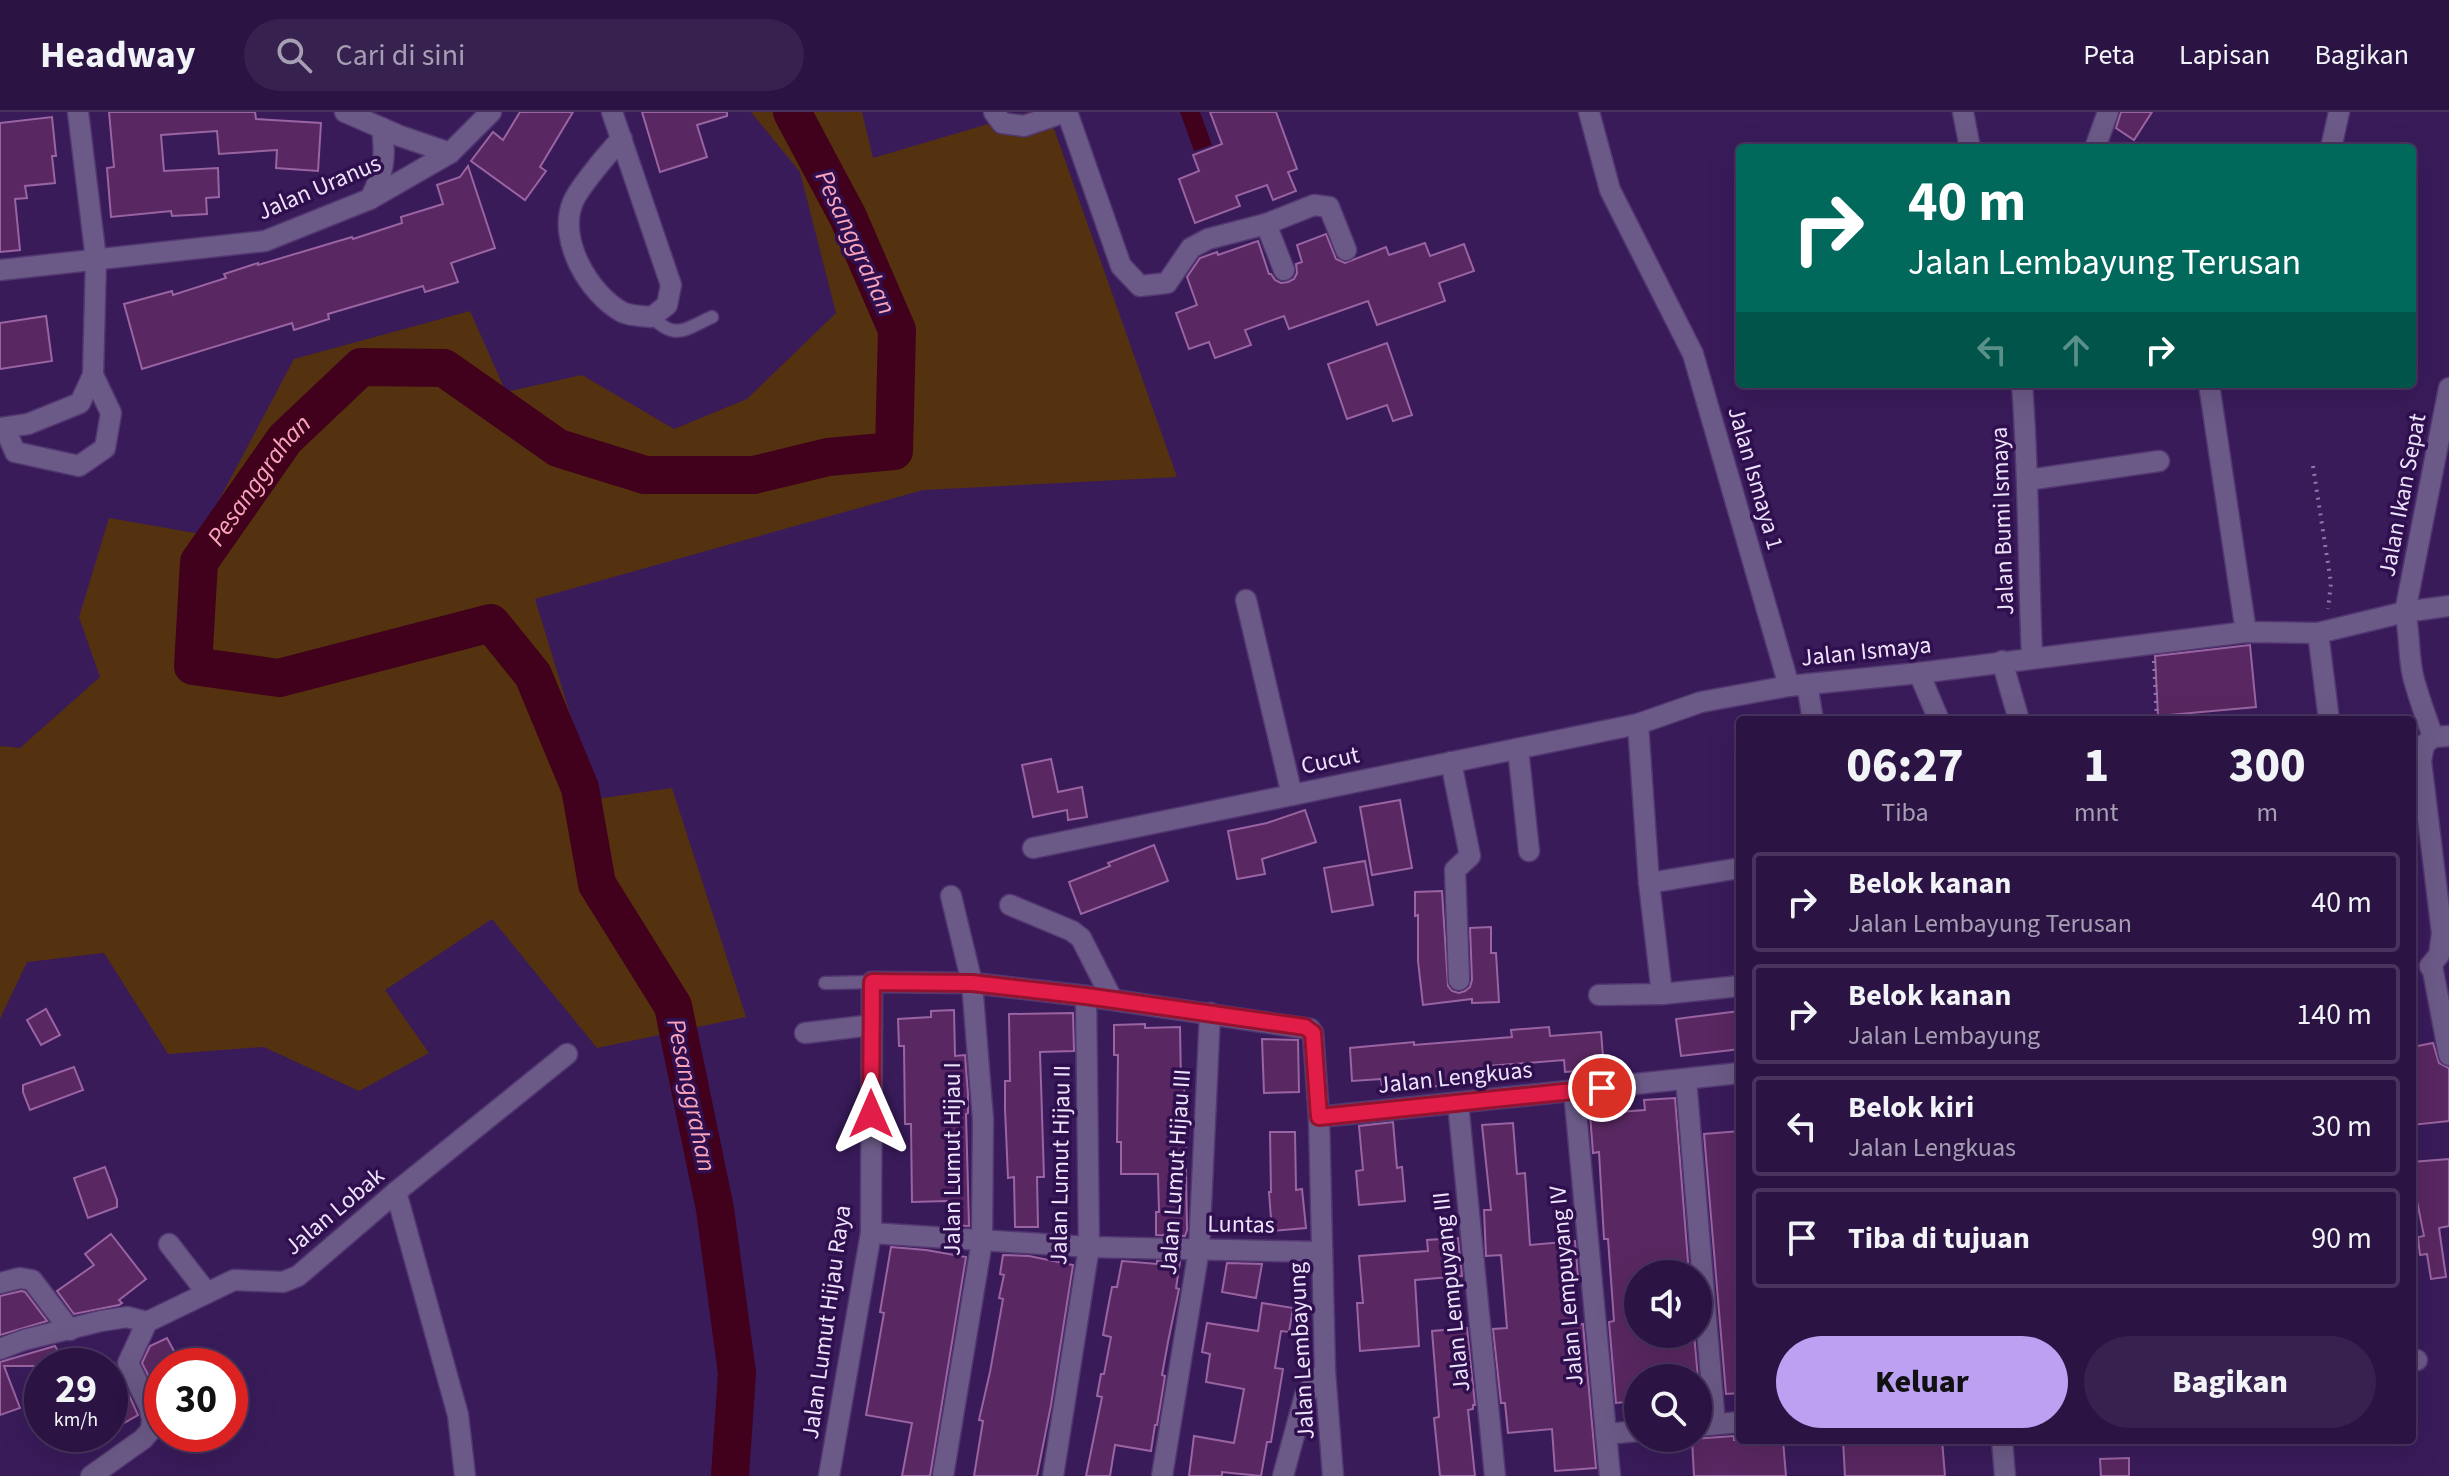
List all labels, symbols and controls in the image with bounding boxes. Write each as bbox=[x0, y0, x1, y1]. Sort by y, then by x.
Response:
search box bbox=[244, 19, 804, 91]
text: Headway bbox=[40, 28, 196, 82]
icon: search bbox=[272, 33, 316, 77]
text: Cari di sini bbox=[336, 34, 465, 77]
text: Peta bbox=[2083, 35, 2135, 75]
text: Lapisan bbox=[2179, 35, 2270, 75]
text: Bagikan bbox=[2314, 35, 2409, 75]
street label: Jalan Uranus bbox=[252, 146, 386, 229]
text: 40 m bbox=[1908, 163, 2026, 242]
water label: Pesanggrahan bbox=[806, 164, 905, 321]
icon: right bbox=[1776, 176, 1880, 280]
text: Jalan Lembayung Terusan bbox=[1908, 237, 2301, 288]
icon: left bbox=[1970, 328, 2014, 372]
icon: ahead bbox=[2054, 328, 2098, 372]
icon: right bbox=[2138, 328, 2182, 372]
street label: Jalan Ismaya 1 bbox=[1718, 402, 1793, 554]
water label: Pesanggrahan bbox=[198, 406, 319, 554]
street label: Jalan Ikan Sepat bbox=[2370, 411, 2435, 580]
street label: Jalan Bumi Ismaya bbox=[1982, 426, 2023, 616]
street label: Jalan Ismaya bbox=[1799, 627, 1933, 676]
text: 06:27 bbox=[1846, 732, 1964, 800]
text: 1 bbox=[2083, 732, 2109, 800]
text: 300 bbox=[2229, 732, 2306, 800]
street label: Cucut bbox=[1298, 737, 1362, 784]
text: Tiba bbox=[1881, 794, 1929, 831]
text: mnt bbox=[2074, 794, 2119, 831]
text: m bbox=[2256, 794, 2278, 831]
text: Belok kanan bbox=[1848, 862, 2011, 905]
icon: right bbox=[1780, 880, 1824, 924]
text: 40 m bbox=[2311, 881, 2372, 924]
text: Jalan Lembayung Terusan bbox=[1848, 905, 2132, 942]
text: Belok kanan bbox=[1848, 974, 2011, 1017]
icon: right bbox=[1780, 992, 1824, 1036]
text: 140 m bbox=[2296, 993, 2372, 1036]
water label: Pesanggrahan bbox=[657, 1015, 726, 1175]
text: Jalan Lembayung bbox=[1848, 1017, 2040, 1054]
street label: Jalan Lengkuas bbox=[1376, 1052, 1534, 1103]
pin bbox=[1568, 1054, 1636, 1122]
street label: Jalan Lumut Hijau I bbox=[935, 1062, 970, 1256]
street label: Jalan Lumut Hijau II bbox=[1041, 1065, 1080, 1265]
icon: arrive bbox=[1580, 1066, 1624, 1110]
street label: Jalan Lumut Hijau III bbox=[1151, 1068, 1200, 1276]
position arrow bbox=[829, 1072, 913, 1156]
text: Belok kiri bbox=[1848, 1086, 1974, 1129]
icon: left bbox=[1780, 1104, 1824, 1148]
text: 30 m bbox=[2311, 1105, 2372, 1148]
text: Jalan Lengkuas bbox=[1848, 1129, 2016, 1166]
street label: Jalan Lobak bbox=[277, 1159, 392, 1264]
street label: Jalan Lempuyang IV bbox=[1540, 1184, 1593, 1388]
street label: Jalan Lempuyang III bbox=[1424, 1190, 1479, 1394]
street label: Jalan Lumut Hijau Raya bbox=[793, 1203, 860, 1441]
street label: Luntas bbox=[1207, 1206, 1275, 1243]
icon: arrive bbox=[1780, 1216, 1824, 1260]
text: Tiba di tujuan bbox=[1848, 1217, 2030, 1260]
text: 90 m bbox=[2311, 1217, 2372, 1260]
map controls bbox=[1624, 1260, 1712, 1452]
button: sound bbox=[1624, 1260, 1712, 1348]
street label: Jalan Lembayung bbox=[1279, 1261, 1324, 1440]
button: Keluar bbox=[1776, 1336, 2068, 1428]
button: Bagikan bbox=[2084, 1336, 2376, 1428]
speed limit sign: 30 bbox=[144, 1348, 248, 1452]
text: 29 bbox=[55, 1361, 97, 1418]
button: search bbox=[1624, 1364, 1712, 1452]
text: km/h bbox=[54, 1406, 98, 1434]

